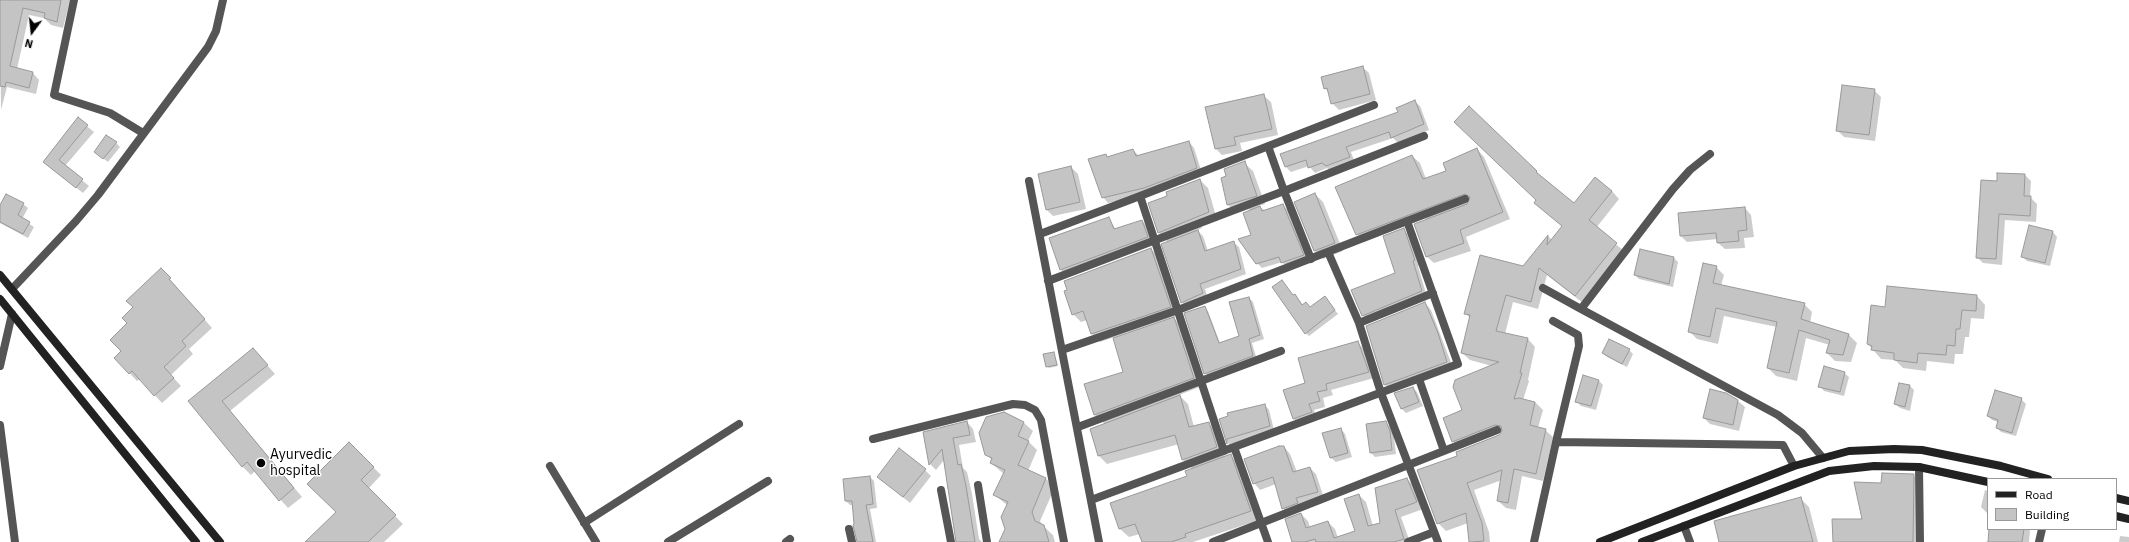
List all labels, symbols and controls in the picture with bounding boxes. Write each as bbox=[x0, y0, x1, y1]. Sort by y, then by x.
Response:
north arrow bbox=[12, 12, 52, 52]
text: N bbox=[23, 36, 35, 51]
place label: Ayurvedic hospital bbox=[270, 447, 332, 480]
marker: Ayurvedic hospital bbox=[255, 457, 267, 469]
legend bbox=[1987, 478, 2117, 530]
text: Road bbox=[2025, 487, 2053, 502]
text: Building bbox=[2025, 507, 2069, 522]

